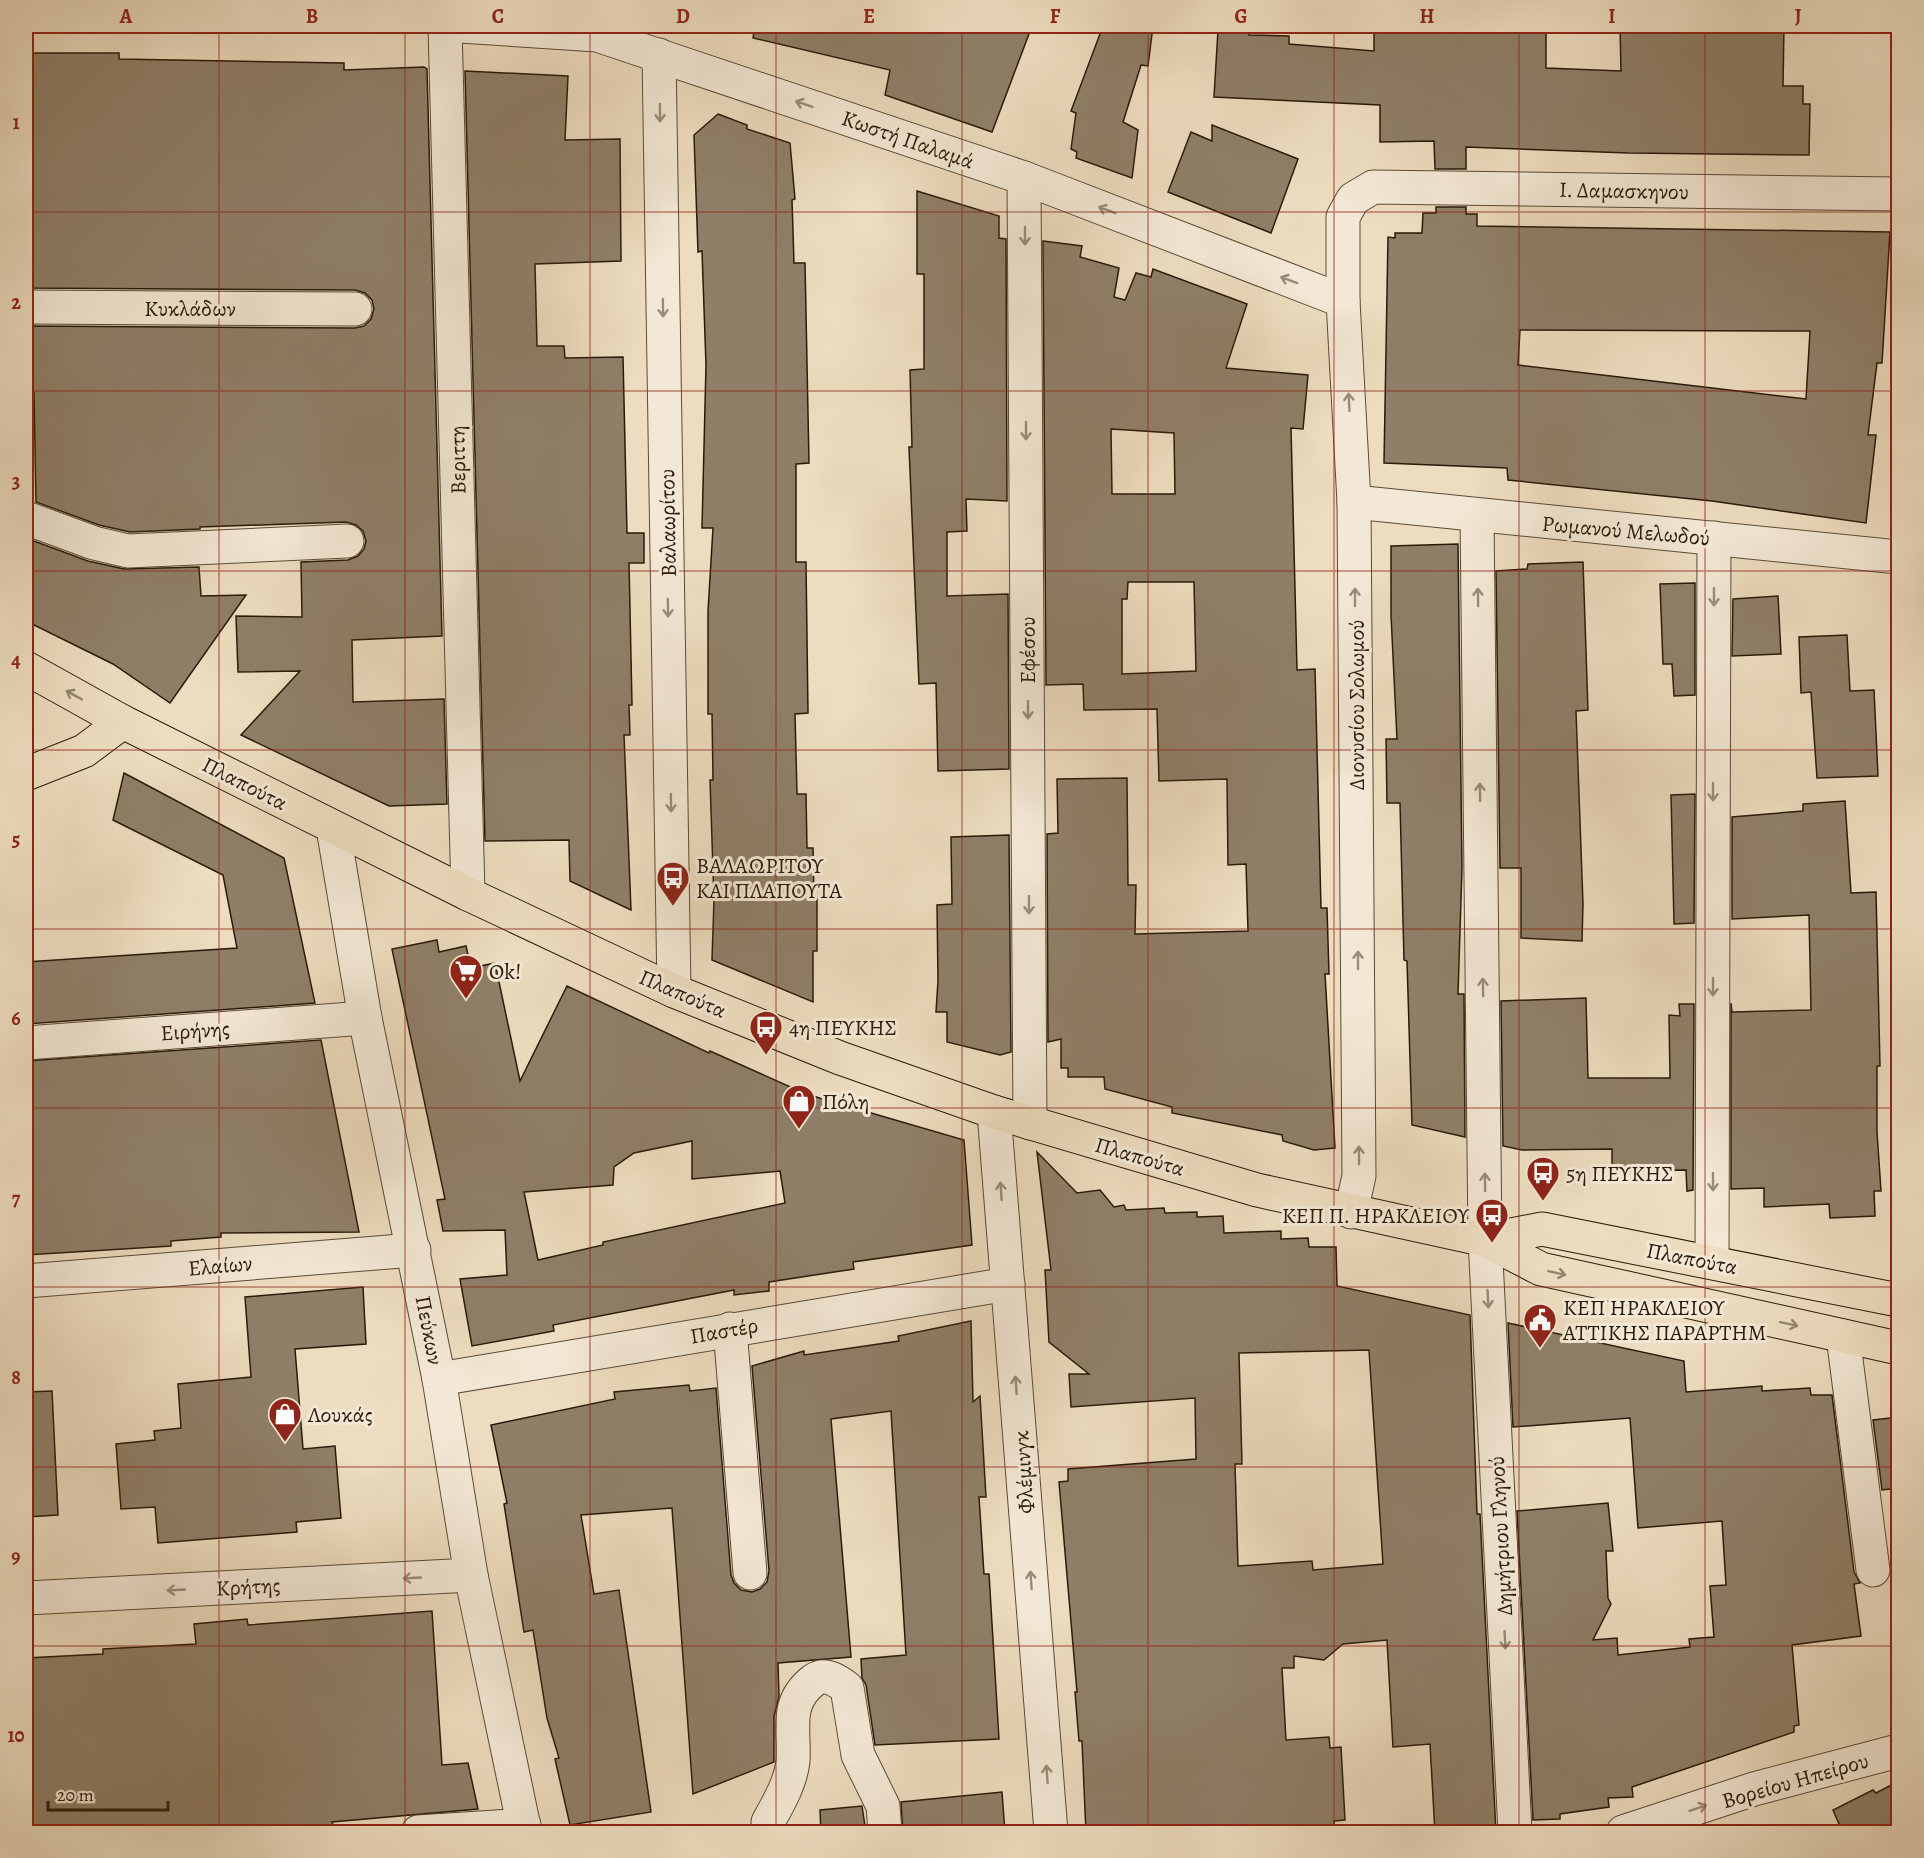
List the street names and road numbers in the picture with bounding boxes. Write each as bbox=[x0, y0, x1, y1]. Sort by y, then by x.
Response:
street label: Κωστή Παλαμά bbox=[838, 103, 978, 177]
street label: Ι. Δαμασκηνου bbox=[1559, 175, 1689, 207]
street label: Κυκλάδων bbox=[144, 294, 236, 324]
street label: Βεριττη bbox=[442, 425, 474, 495]
street label: Βαλαωρίτου bbox=[652, 469, 684, 577]
street label: Ρωμανού Μελωδού bbox=[1541, 509, 1711, 553]
street label: Εφέσου bbox=[1013, 616, 1043, 684]
street label: Διονυσίου Σολωμού bbox=[1342, 620, 1372, 790]
street label: Πλαπούτα bbox=[197, 750, 292, 818]
street label: Πλαπούτα bbox=[634, 962, 731, 1026]
street label: Ειρήνης bbox=[159, 1014, 231, 1048]
street label: Πλαπούτα bbox=[1091, 1130, 1188, 1184]
street label: Πλαπούτα bbox=[1644, 1235, 1740, 1282]
street label: Ελαίων bbox=[187, 1248, 253, 1284]
street label: Πεύκων bbox=[408, 1293, 450, 1367]
street label: Παστέρ bbox=[688, 1310, 761, 1352]
street label: Φλέμινγκ bbox=[1006, 1429, 1042, 1515]
street label: Δημήτριου Γληνού bbox=[1482, 1455, 1520, 1616]
street label: Κρήτης bbox=[215, 1570, 281, 1604]
street label: Βορείου Ηπείρου bbox=[1718, 1746, 1872, 1816]

